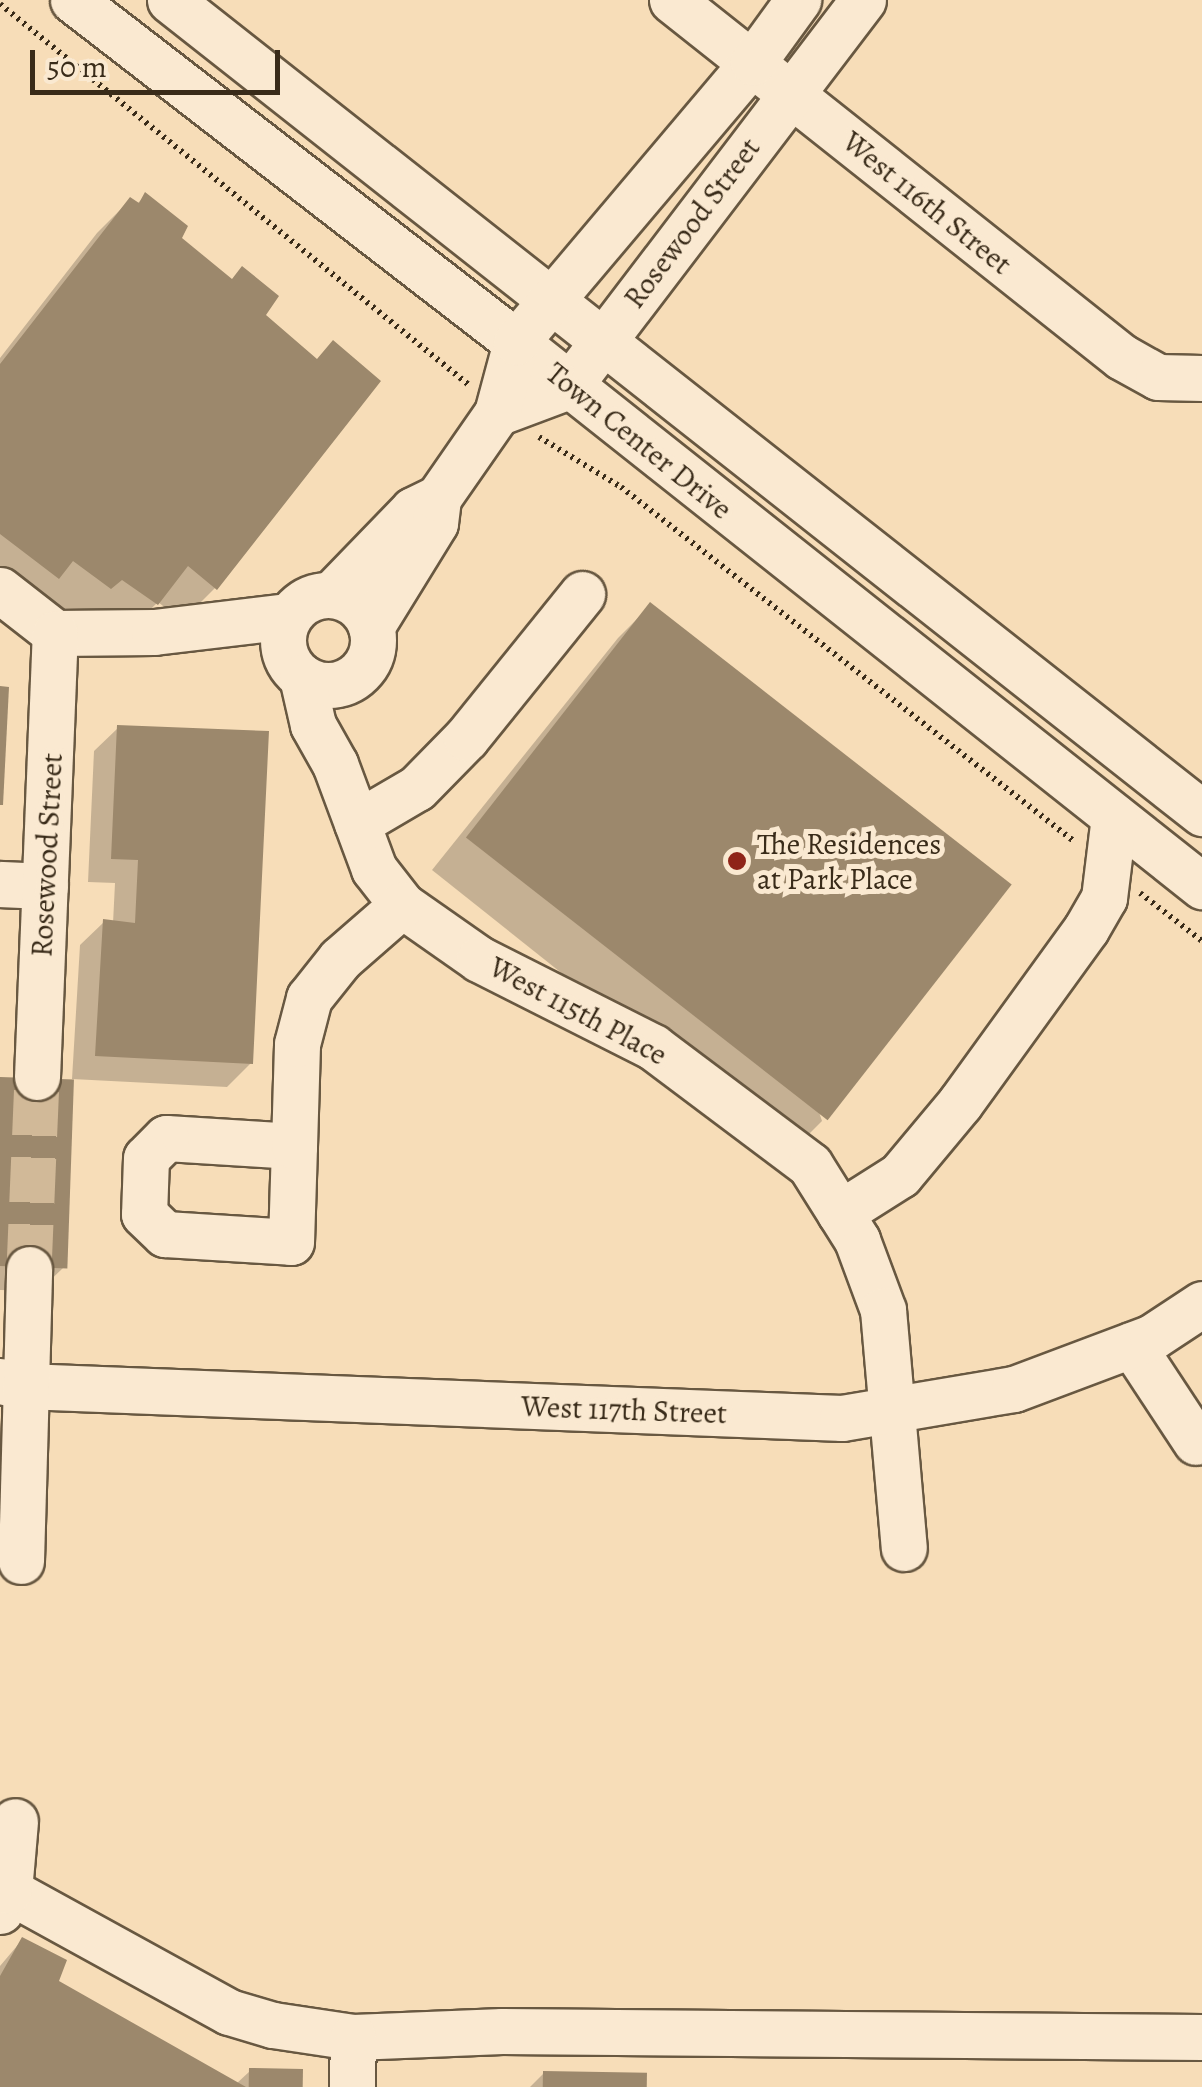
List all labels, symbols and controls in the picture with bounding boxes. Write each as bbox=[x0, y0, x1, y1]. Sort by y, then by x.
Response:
scale bar bbox=[35, 30, 285, 92]
text: 50 m bbox=[47, 47, 107, 87]
street label: West 116th Street bbox=[835, 124, 1019, 282]
street label: Rosewood Street bbox=[616, 131, 768, 315]
street label: Town Center Drive bbox=[539, 355, 739, 527]
street label: Rosewood Street bbox=[24, 752, 70, 958]
place label: The Residences at Park Place bbox=[757, 826, 941, 896]
marker: The Residences at Park Place bbox=[726, 850, 748, 872]
street label: West 115th Place bbox=[483, 949, 673, 1073]
street label: West 117th Street bbox=[521, 1388, 727, 1432]

